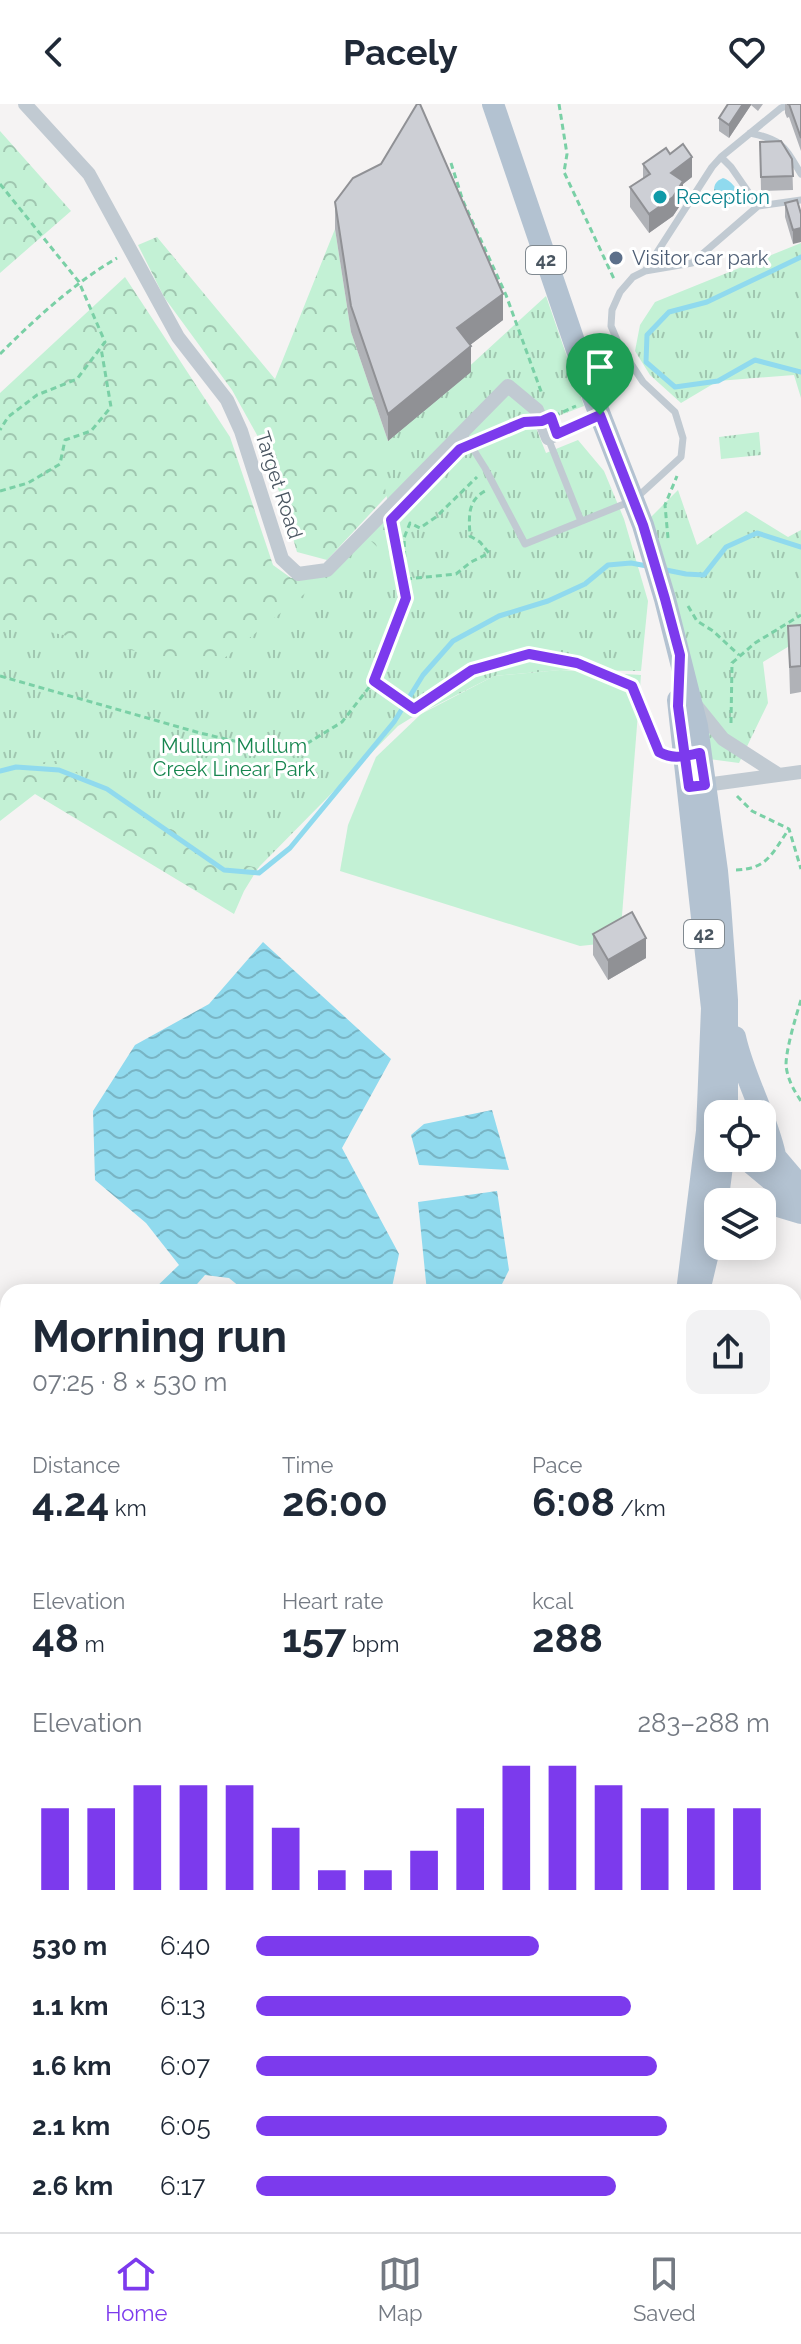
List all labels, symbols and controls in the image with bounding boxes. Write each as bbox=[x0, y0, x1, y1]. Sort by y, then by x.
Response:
icon: back bbox=[32, 30, 76, 74]
icon: heart bbox=[725, 30, 769, 74]
text: Pacely bbox=[343, 31, 458, 73]
place label: Reception bbox=[676, 185, 770, 209]
marker: Reception bbox=[651, 188, 669, 206]
road number: 42 bbox=[526, 246, 566, 274]
place label: Visitor car park bbox=[632, 246, 769, 270]
marker: Visitor car park bbox=[607, 249, 625, 267]
pin bbox=[566, 333, 634, 415]
icon: arrive bbox=[578, 345, 622, 389]
street label: Target Road bbox=[250, 428, 308, 542]
park label: Mullum Mullum Creek Linear Park bbox=[153, 734, 316, 781]
road number: 42 bbox=[684, 920, 724, 948]
map controls bbox=[704, 1100, 776, 1260]
button: locate bbox=[704, 1100, 776, 1172]
button: layers bbox=[704, 1188, 776, 1260]
button: share bbox=[686, 1310, 770, 1394]
text: Morning run bbox=[32, 1311, 287, 1362]
text: 07:25 · 8 × 530 m bbox=[32, 1367, 227, 1397]
text: Distance bbox=[32, 1452, 120, 1478]
text: Time bbox=[282, 1452, 333, 1478]
text: Pace bbox=[532, 1452, 582, 1478]
text: 4.24 bbox=[32, 1478, 109, 1525]
text: 26:00 bbox=[282, 1478, 388, 1525]
text: 6:08 bbox=[532, 1478, 615, 1525]
text: km bbox=[109, 1495, 147, 1521]
text: /km bbox=[615, 1495, 666, 1521]
text: Elevation bbox=[32, 1588, 125, 1614]
text: Heart rate bbox=[282, 1588, 383, 1614]
text: kcal bbox=[532, 1588, 573, 1614]
text: 48 bbox=[32, 1614, 79, 1661]
text: 157 bbox=[282, 1614, 346, 1661]
text: 288 bbox=[532, 1614, 603, 1661]
text: m bbox=[79, 1631, 105, 1657]
text: bpm bbox=[346, 1631, 399, 1657]
text: Elevation bbox=[32, 1708, 142, 1738]
text: 283–288 m bbox=[638, 1708, 770, 1738]
text: 530 m bbox=[32, 1931, 107, 1961]
text: 6:40 bbox=[160, 1931, 211, 1961]
text: 1.1 km bbox=[32, 1991, 109, 2021]
text: 6:13 bbox=[160, 1991, 206, 2021]
text: 1.6 km bbox=[32, 2051, 111, 2081]
text: 6:07 bbox=[160, 2051, 210, 2081]
text: 2.1 km bbox=[32, 2111, 110, 2141]
text: 6:05 bbox=[160, 2111, 211, 2141]
text: 2.6 km bbox=[32, 2171, 113, 2201]
text: 6:17 bbox=[160, 2171, 205, 2201]
tab: Home bbox=[105, 2252, 167, 2326]
tab: Map bbox=[378, 2252, 423, 2326]
tab: Saved bbox=[633, 2252, 696, 2326]

